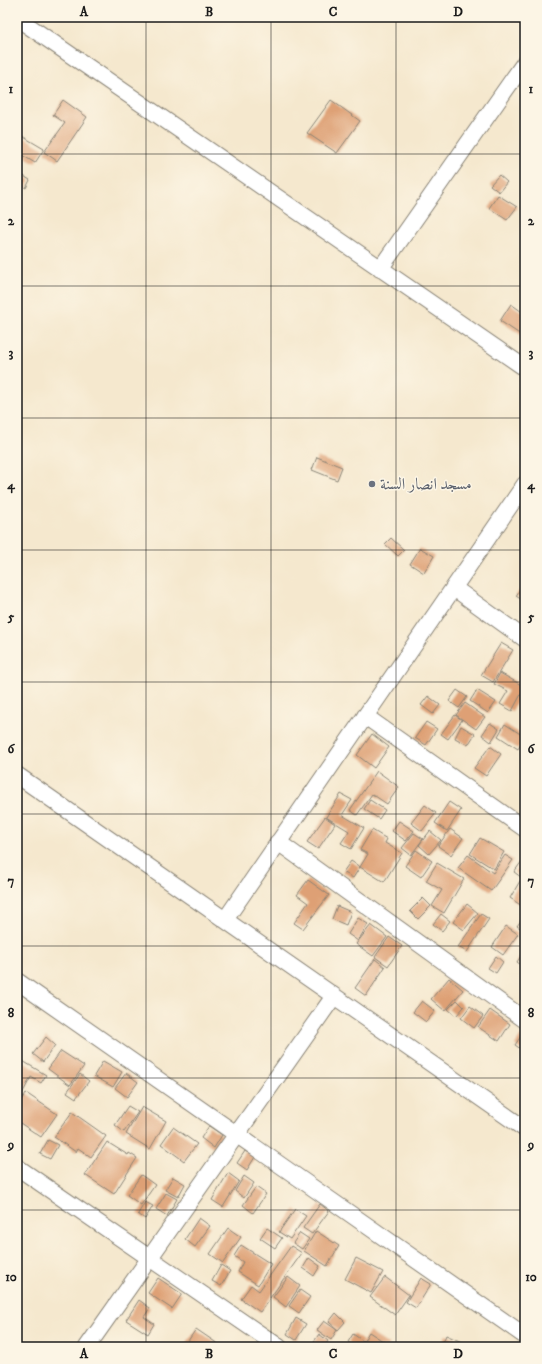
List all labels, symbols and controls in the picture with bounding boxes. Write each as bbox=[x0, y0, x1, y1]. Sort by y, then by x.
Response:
text: A bbox=[79, 4, 89, 20]
text: B bbox=[205, 4, 213, 20]
text: C bbox=[329, 4, 338, 20]
text: D bbox=[453, 4, 463, 20]
text: 1 bbox=[9, 81, 14, 97]
text: 1 bbox=[529, 81, 534, 97]
text: 2 bbox=[8, 213, 15, 229]
text: 2 bbox=[528, 213, 535, 229]
text: 3 bbox=[9, 345, 14, 361]
text: 3 bbox=[529, 345, 534, 361]
place label: مسجد انصار السنة bbox=[380, 474, 472, 494]
text: 4 bbox=[6, 477, 15, 494]
text: 4 bbox=[526, 477, 535, 494]
marker: مسجد انصار السنة bbox=[367, 479, 377, 489]
text: 5 bbox=[7, 609, 15, 625]
text: 5 bbox=[527, 609, 535, 625]
text: 6 bbox=[8, 741, 16, 757]
text: 6 bbox=[528, 741, 536, 757]
text: 7 bbox=[8, 873, 15, 889]
text: 7 bbox=[528, 873, 535, 889]
text: 8 bbox=[8, 1005, 15, 1021]
text: 8 bbox=[528, 1005, 535, 1021]
text: 9 bbox=[7, 1137, 14, 1153]
text: 9 bbox=[527, 1137, 534, 1153]
text: 10 bbox=[5, 1269, 17, 1285]
text: 10 bbox=[525, 1269, 537, 1285]
text: A bbox=[79, 1346, 89, 1362]
text: B bbox=[205, 1346, 213, 1362]
text: C bbox=[329, 1346, 338, 1362]
text: D bbox=[453, 1346, 463, 1362]

